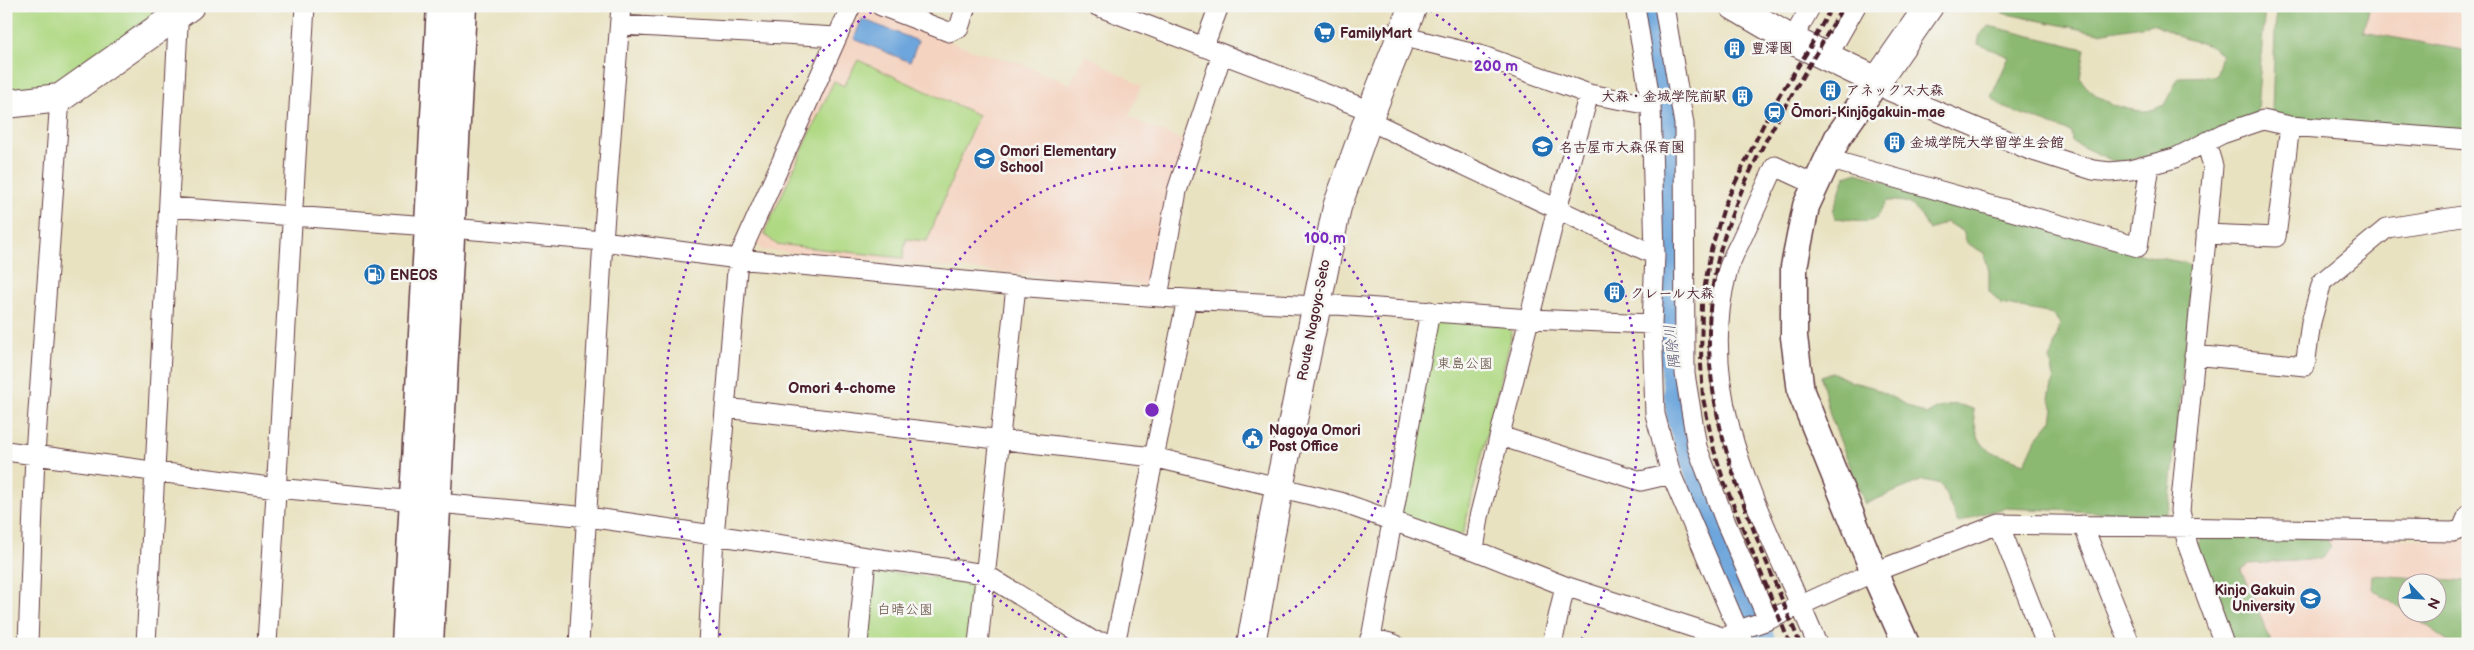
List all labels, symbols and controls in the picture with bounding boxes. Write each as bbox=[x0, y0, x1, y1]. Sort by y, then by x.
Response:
supermarket icon: FamilyMart bbox=[1312, 21, 1336, 45]
place label: FamilyMart bbox=[1340, 25, 1412, 42]
building icon: 豊澤園 bbox=[1723, 36, 1747, 60]
place label: 豊澤園 bbox=[1751, 40, 1793, 57]
text: 200 m bbox=[1474, 57, 1518, 76]
building icon: アネックス大森 bbox=[1818, 78, 1842, 102]
place label: アネックス大森 bbox=[1846, 82, 1943, 99]
building icon: 大森・金城学院前駅 bbox=[1731, 84, 1755, 108]
place label: 大森・金城学院前駅 bbox=[1601, 88, 1727, 105]
station icon: Ōmori-Kinjōgakuin-mae bbox=[1763, 100, 1787, 124]
place label: Ōmori-Kinjōgakuin-mae bbox=[1791, 102, 1945, 121]
building icon: 金城学院大学留学生会館 bbox=[1882, 130, 1906, 154]
place label: 金城学院大学留学生会館 bbox=[1910, 134, 2064, 151]
school or university icon: 名古屋市大森保育園 bbox=[1531, 135, 1555, 159]
place label: 名古屋市大森保育園 bbox=[1559, 139, 1685, 156]
place label: Omori Elementary School bbox=[1000, 143, 1117, 176]
school or university icon: Omori Elementary School bbox=[972, 147, 996, 171]
text: 100 m bbox=[1304, 229, 1346, 248]
street label: Route Nagoya-Seto bbox=[1293, 258, 1334, 382]
fuel station icon: ENEOS bbox=[362, 263, 386, 287]
place label: ENEOS bbox=[390, 267, 438, 284]
building icon: クレール大森 bbox=[1602, 281, 1626, 305]
place label: クレール大森 bbox=[1630, 285, 1714, 302]
water label: 隅除川 bbox=[1660, 323, 1685, 370]
park label: 東島公園 bbox=[1437, 355, 1493, 372]
district label: Omori 4-chome bbox=[788, 379, 896, 398]
centre of rings bbox=[1143, 401, 1161, 419]
place label: Nagoya Omori Post Office bbox=[1269, 422, 1361, 455]
public building icon: Nagoya Omori Post Office bbox=[1241, 426, 1265, 450]
north arrow bbox=[2396, 572, 2446, 622]
place label: Kinjo Gakuin University bbox=[2215, 582, 2296, 615]
school or university icon: Kinjo Gakuin University bbox=[2299, 586, 2323, 610]
text: N bbox=[2423, 595, 2443, 612]
park label: 白晴公園 bbox=[877, 601, 933, 618]

